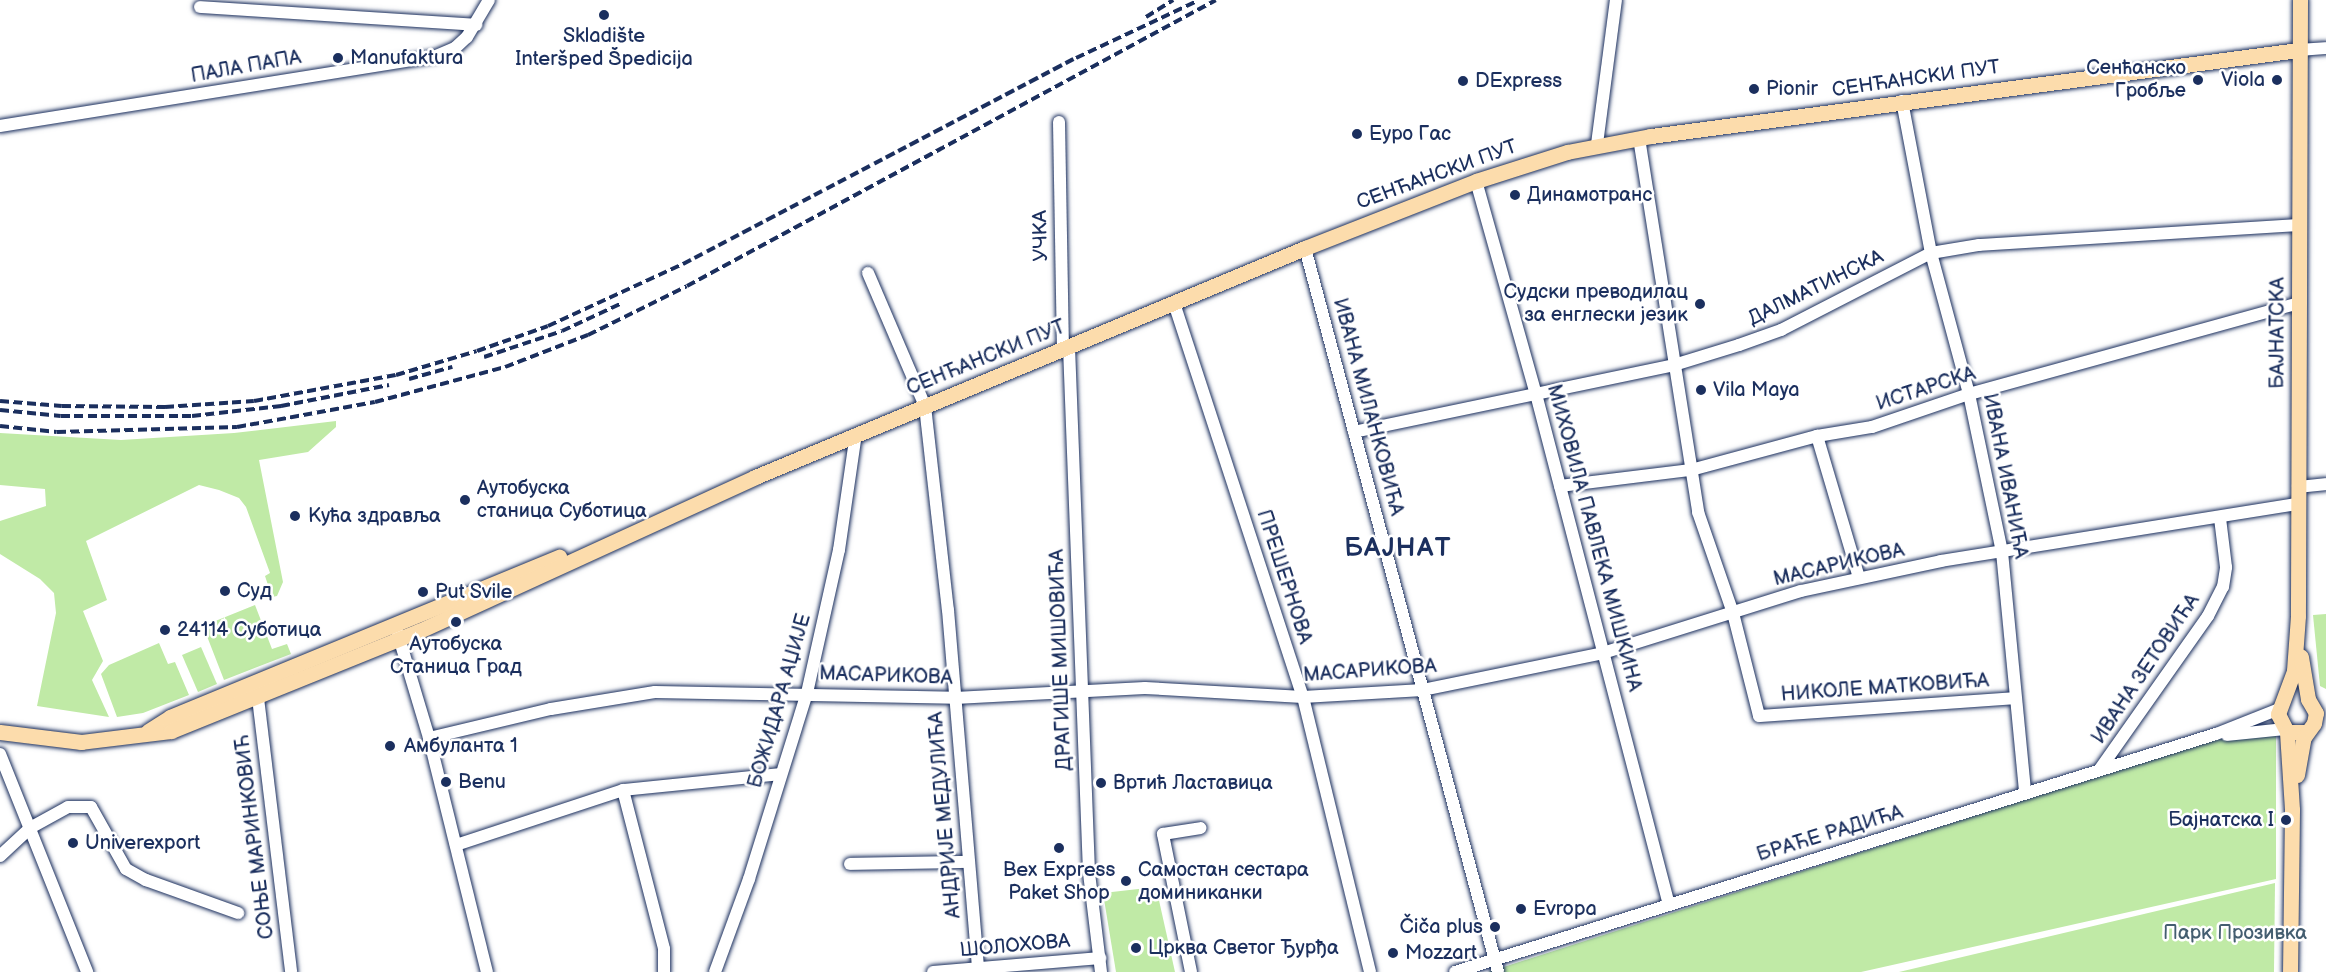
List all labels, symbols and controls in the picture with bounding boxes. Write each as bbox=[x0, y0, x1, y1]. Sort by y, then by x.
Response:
marker: Skladište Interšped Špedicija bbox=[597, 8, 611, 22]
place label: Skladište Interšped Špedicija bbox=[515, 24, 693, 71]
street label: ПАЛА ПАПА bbox=[189, 45, 303, 89]
place label: Manufaktura bbox=[350, 46, 463, 70]
marker: Manufaktura bbox=[331, 51, 345, 65]
street label: СЕНЋАНСКИ ПУТ bbox=[1831, 55, 2001, 103]
place label: Сенћанско Гробље bbox=[2086, 56, 2186, 103]
place label: Viola bbox=[2221, 68, 2265, 92]
place label: DExpress bbox=[1475, 69, 1562, 93]
marker: Сенћанско Гробље bbox=[2191, 73, 2205, 87]
marker: Viola bbox=[2270, 73, 2284, 87]
marker: DExpress bbox=[1456, 74, 1470, 88]
place label: Pionir bbox=[1766, 77, 1818, 101]
marker: Pionir bbox=[1747, 82, 1761, 96]
place label: Еуро Гас bbox=[1369, 122, 1451, 146]
marker: Еуро Гас bbox=[1350, 127, 1364, 141]
street label: СЕНЋАНСКИ ПУТ bbox=[1353, 135, 1521, 215]
place label: Динамотранс bbox=[1527, 183, 1652, 207]
marker: Динамотранс bbox=[1508, 188, 1522, 202]
street label: УЧКА bbox=[1029, 210, 1053, 262]
street label: ДАЛМАТИНСКА bbox=[1744, 245, 1888, 331]
street label: БАЈНАТСКА bbox=[2266, 277, 2290, 389]
place label: Судски преводилац за енглески језик bbox=[1503, 280, 1688, 327]
street label: ИВАНА МИЛАНКОВИЋА bbox=[1327, 296, 1409, 518]
marker: Судски преводилац за енглески језик bbox=[1693, 297, 1707, 311]
street label: СЕНЋАНСКИ ПУТ bbox=[903, 315, 1069, 401]
street label: ИСТАРСКА bbox=[1873, 362, 1979, 416]
place label: Vila Maya bbox=[1713, 378, 1799, 402]
street label: МИХОВИЛА ПАВЛЕКА МИШКИНА bbox=[1541, 382, 1647, 694]
marker: Vila Maya bbox=[1694, 383, 1708, 397]
street label: ИВАНА ИВАНИЋА bbox=[1977, 391, 2033, 561]
place label: Аутобуска станица Суботица bbox=[477, 476, 647, 523]
marker: Аутобуска станица Суботица bbox=[458, 493, 472, 507]
place label: Кућа здравља bbox=[308, 504, 441, 528]
marker: Кућа здравља bbox=[286, 507, 304, 525]
street label: ПРЕШЕРНОВА bbox=[1251, 507, 1317, 647]
district label: БАЈНАТ bbox=[1344, 533, 1452, 565]
street label: МАСАРИКОВА bbox=[1771, 538, 1907, 592]
street label: ДРАГИШЕ МИШОВИЋА bbox=[1045, 549, 1077, 771]
place label: Суд bbox=[237, 579, 272, 603]
place label: Put Svile bbox=[435, 580, 513, 604]
marker: Суд bbox=[218, 584, 232, 598]
marker: Put Svile bbox=[416, 585, 430, 599]
street label: ИВАНА ЗЕТОВИЋА bbox=[2087, 589, 2205, 749]
street label: БОЖИДАРА АЏИЈЕ bbox=[744, 611, 816, 791]
marker: Аутобуска Станица Град bbox=[449, 615, 463, 629]
place label: 24114 Суботица bbox=[177, 618, 322, 642]
marker: 24114 Суботица bbox=[158, 623, 172, 637]
place label: Аутобуска Станица Град bbox=[390, 632, 522, 679]
street label: МАСАРИКОВА bbox=[1302, 654, 1438, 688]
street label: МАСАРИКОВА bbox=[819, 662, 953, 690]
street label: НИКОЛЕ МАТКОВИЋА bbox=[1780, 669, 1990, 707]
street label: АНДРИЈЕ МЕДУЛИЋА bbox=[924, 711, 966, 919]
street label: СОЊЕ МАРИНКОВИЋ bbox=[231, 734, 279, 940]
place label: Амбуланта 1 bbox=[404, 734, 518, 758]
marker: Амбуланта 1 bbox=[381, 737, 399, 755]
place label: Benu bbox=[458, 770, 506, 794]
place label: Вртић Ластавица bbox=[1113, 771, 1273, 795]
marker: Benu bbox=[439, 775, 453, 789]
marker: Вртић Ластавица bbox=[1094, 776, 1108, 790]
street label: БРАЋЕ РАДИЋА bbox=[1754, 800, 1906, 868]
place label: Бајнатска I bbox=[2168, 808, 2274, 832]
marker: Бајнатска I bbox=[2279, 813, 2293, 827]
place label: Univerexport bbox=[85, 831, 200, 855]
marker: Univerexport bbox=[66, 836, 80, 850]
marker: Bex Express Paket Shop bbox=[1052, 841, 1066, 855]
place label: Bex Express Paket Shop bbox=[1003, 858, 1115, 905]
place label: Самостан сестара доминиканки bbox=[1138, 858, 1309, 905]
marker: Самостан сестара доминиканки bbox=[1119, 874, 1133, 888]
place label: Evropa bbox=[1533, 897, 1597, 921]
marker: Evropa bbox=[1514, 902, 1528, 916]
place label: Čiča plus bbox=[1400, 915, 1483, 939]
marker: Čiča plus bbox=[1488, 920, 1502, 934]
park label: Парк Прозивка bbox=[2163, 921, 2307, 945]
street label: ШОЛОХОВА bbox=[959, 929, 1071, 963]
place label: Црква Светог Ђурђа bbox=[1148, 936, 1339, 960]
marker: Црква Светог Ђурђа bbox=[1129, 941, 1143, 955]
place label: Mozzart bbox=[1405, 941, 1477, 965]
marker: Mozzart bbox=[1386, 946, 1400, 960]

